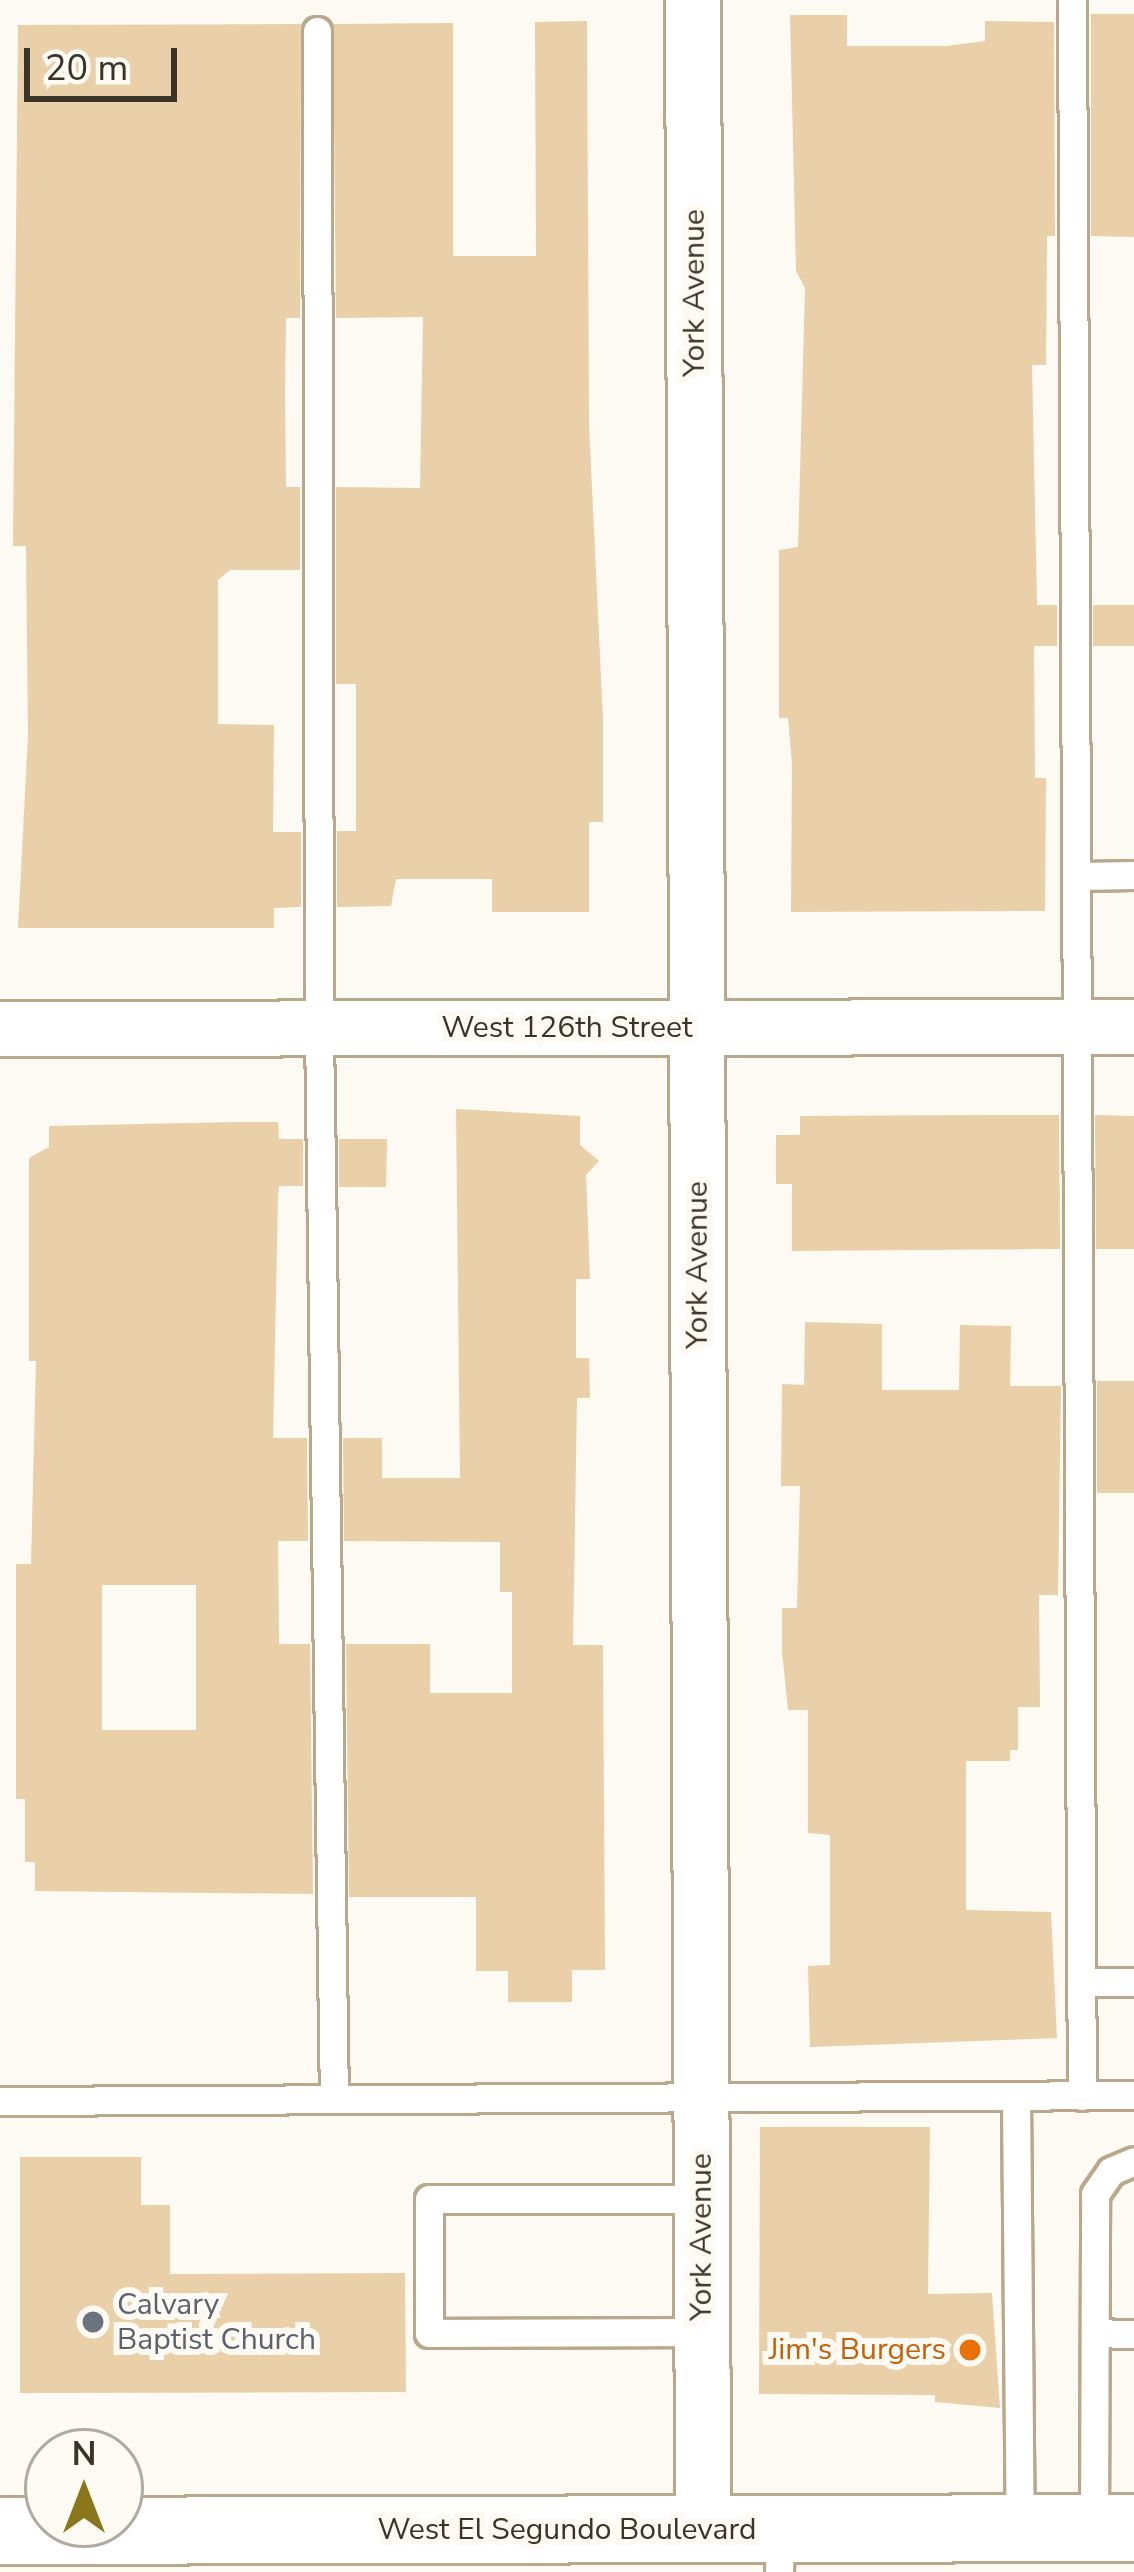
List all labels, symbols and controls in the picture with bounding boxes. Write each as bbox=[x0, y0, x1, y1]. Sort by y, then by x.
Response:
scale bar bbox=[30, 24, 183, 98]
text: 20 m bbox=[45, 44, 128, 93]
street label: York Avenue bbox=[677, 209, 713, 377]
street label: West 126th Street bbox=[442, 1010, 692, 1046]
street label: York Avenue bbox=[680, 1181, 716, 1349]
street label: York Avenue bbox=[684, 2153, 720, 2321]
place label: Calvary Baptist Church bbox=[117, 2287, 316, 2358]
marker: Calvary Baptist Church bbox=[80, 2309, 106, 2335]
place label: Jim's Burgers bbox=[769, 2332, 946, 2368]
marker: Jim's Burgers bbox=[957, 2337, 983, 2363]
north arrow bbox=[24, 2428, 144, 2548]
text: N bbox=[72, 2432, 96, 2477]
street label: West El Segundo Boulevard bbox=[378, 2512, 756, 2548]

